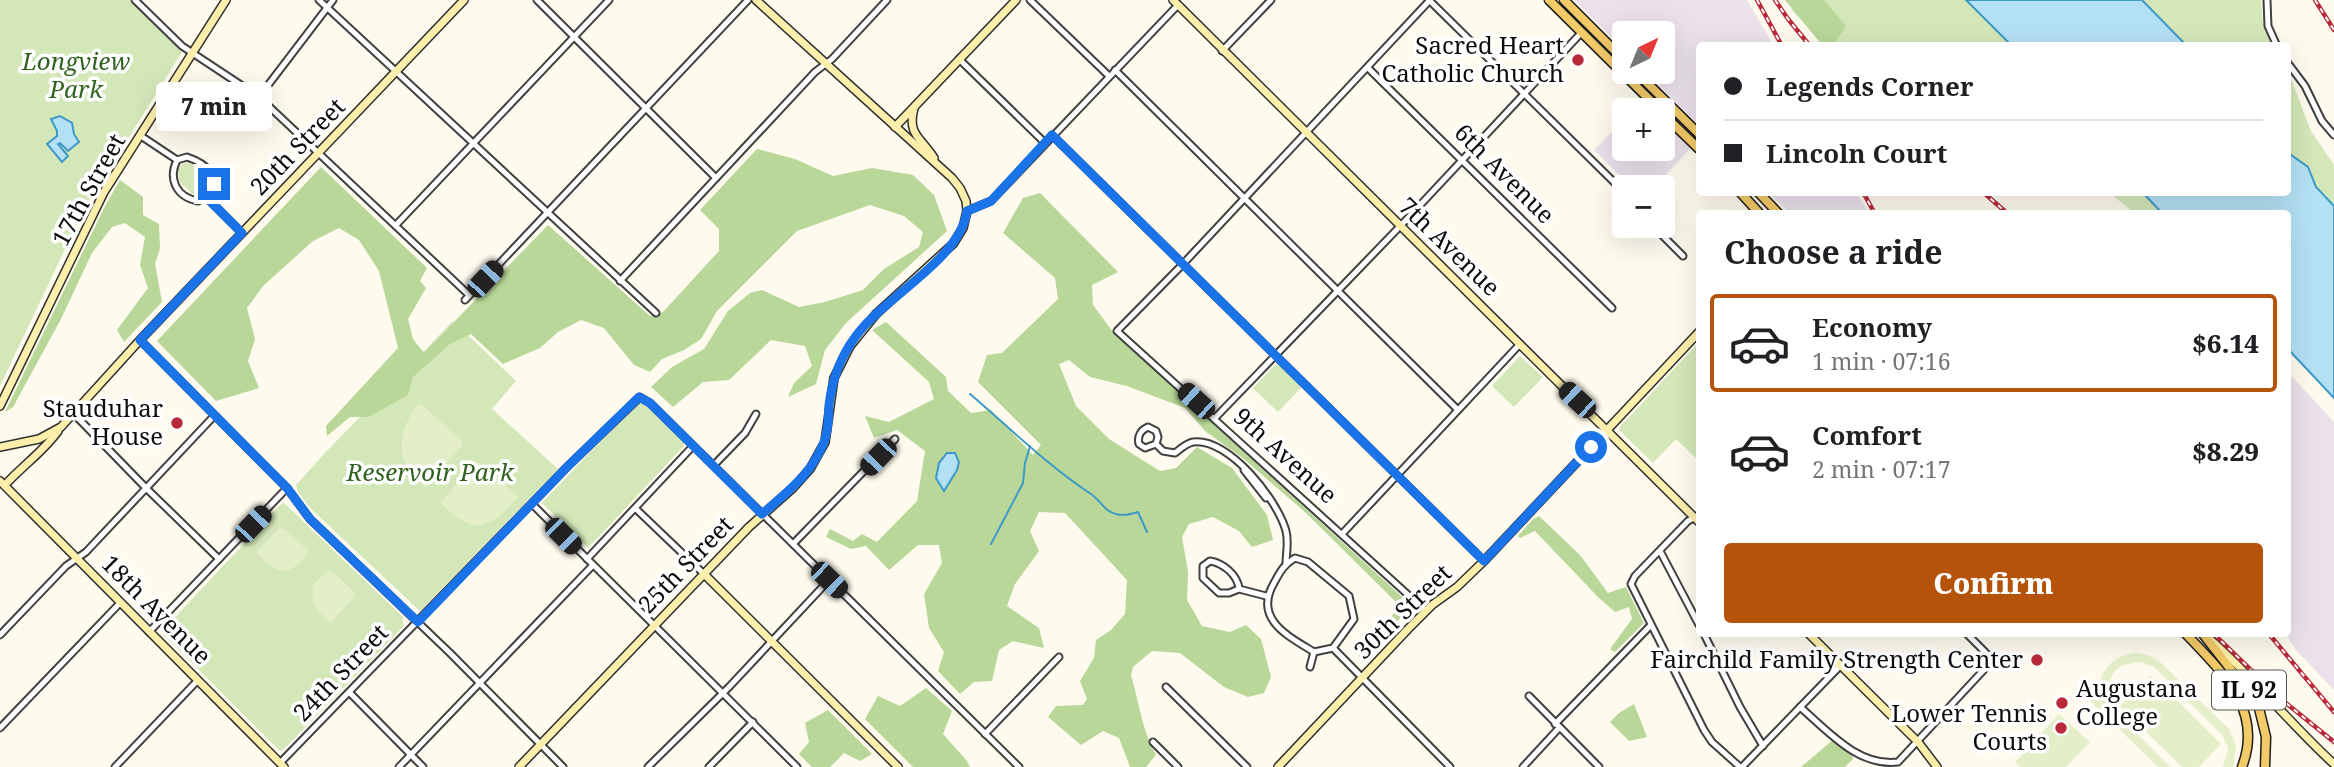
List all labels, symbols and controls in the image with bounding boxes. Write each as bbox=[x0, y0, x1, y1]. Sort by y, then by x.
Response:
north arrow bbox=[1612, 21, 1675, 84]
map controls bbox=[1612, 21, 1675, 238]
place label: Sacred Heart Catholic Church bbox=[1381, 28, 1564, 89]
park label: Longview Park bbox=[21, 44, 130, 105]
marker: Sacred Heart Catholic Church bbox=[1570, 52, 1586, 68]
text: Legends Corner bbox=[1766, 68, 1974, 104]
callout: 7 min bbox=[156, 82, 272, 132]
text: 7 min bbox=[181, 90, 247, 122]
street label: 20th Street bbox=[242, 90, 352, 202]
button: + bbox=[1612, 98, 1675, 161]
street label: 6th Avenue bbox=[1448, 116, 1562, 230]
street label: 17th Street bbox=[43, 127, 132, 251]
text: Lincoln Court bbox=[1766, 135, 1947, 171]
route end bbox=[198, 168, 230, 200]
button: − bbox=[1612, 175, 1675, 238]
street label: 7th Avenue bbox=[1392, 189, 1508, 303]
text: Choose a ride bbox=[1724, 230, 1943, 273]
car bbox=[463, 256, 508, 302]
text: Economy bbox=[1812, 309, 1932, 345]
icon: car bbox=[1728, 312, 1791, 375]
text: $6.14 bbox=[2192, 325, 2259, 361]
text: 1 min · 07:16 bbox=[1812, 345, 1950, 377]
car bbox=[1555, 378, 1600, 422]
car bbox=[1174, 379, 1219, 423]
place label: Stauduhar House bbox=[43, 391, 163, 452]
street label: 9th Avenue bbox=[1227, 399, 1345, 510]
marker: Stauduhar House bbox=[169, 415, 185, 431]
text: Comfort bbox=[1812, 417, 1922, 453]
icon: car bbox=[1728, 420, 1791, 483]
route start bbox=[1575, 431, 1607, 463]
text: $8.29 bbox=[2192, 433, 2259, 469]
car bbox=[856, 435, 901, 479]
text: 2 min · 07:17 bbox=[1812, 453, 1950, 485]
park label: Reservoir Park bbox=[345, 455, 515, 488]
car bbox=[231, 502, 276, 546]
street label: 25th Street bbox=[630, 508, 740, 620]
car bbox=[541, 514, 586, 558]
button: Confirm bbox=[1724, 543, 2263, 623]
street label: 18th Avenue bbox=[95, 547, 219, 671]
street label: 30th Street bbox=[1346, 556, 1458, 666]
car bbox=[807, 558, 852, 602]
street label: 24th Street bbox=[285, 616, 395, 728]
place label: Fairchild Family Strength Center bbox=[1650, 642, 2023, 675]
marker: Fairchild Family Strength Center bbox=[2029, 652, 2045, 668]
road number: IL 92 bbox=[2212, 670, 2286, 710]
place label: Augustana College bbox=[2076, 671, 2198, 732]
marker: Augustana College bbox=[2054, 695, 2070, 711]
place label: Lower Tennis Courts bbox=[1891, 696, 2047, 757]
marker: Lower Tennis Courts bbox=[2053, 720, 2069, 736]

